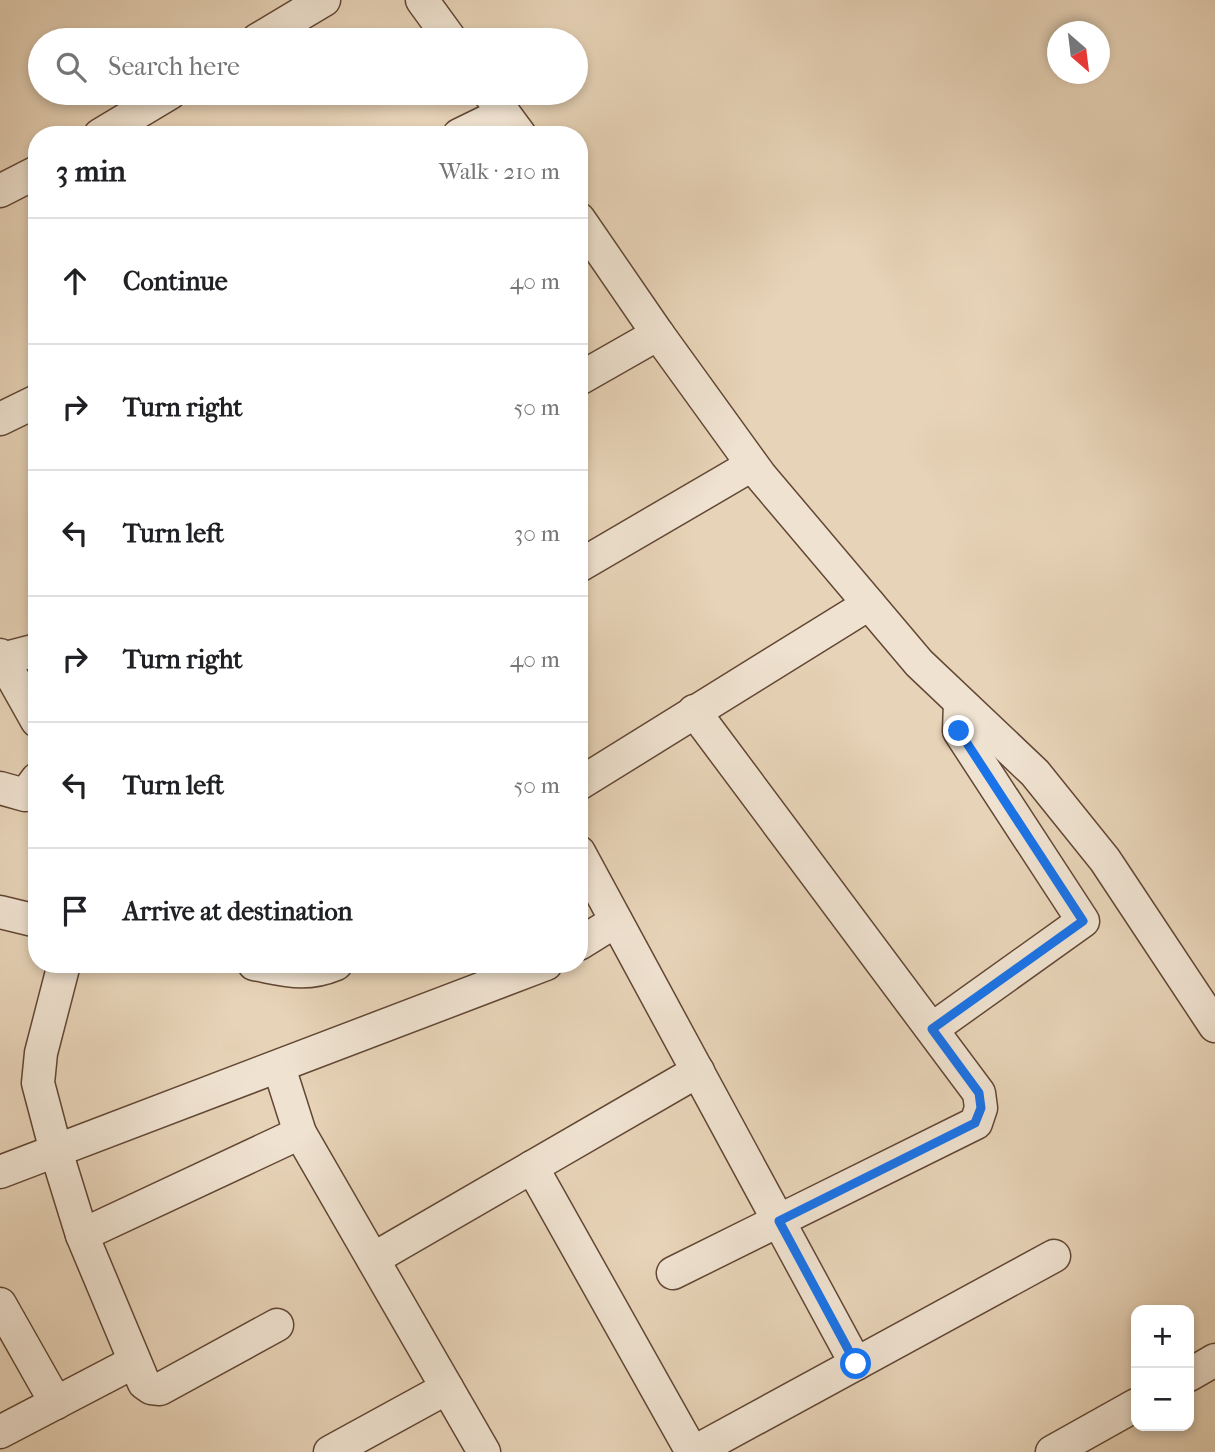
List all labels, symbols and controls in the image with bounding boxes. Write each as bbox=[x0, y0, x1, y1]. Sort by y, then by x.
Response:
north arrow bbox=[1047, 21, 1110, 84]
search box bbox=[28, 28, 588, 105]
icon: search bbox=[52, 48, 90, 86]
text: Search here bbox=[108, 51, 240, 82]
text: 3 min bbox=[56, 154, 126, 189]
text: Walk · 210 m bbox=[439, 158, 560, 185]
icon: ahead bbox=[56, 262, 94, 300]
text: Continue bbox=[123, 266, 228, 297]
text: 40 m bbox=[510, 268, 560, 295]
icon: right bbox=[56, 388, 94, 426]
text: Turn right bbox=[123, 392, 243, 423]
text: 50 m bbox=[513, 394, 560, 421]
icon: left bbox=[56, 514, 94, 552]
text: Turn left bbox=[123, 518, 224, 549]
text: 30 m bbox=[514, 520, 560, 547]
icon: right bbox=[56, 640, 94, 678]
text: Turn right bbox=[123, 644, 243, 675]
text: 40 m bbox=[510, 646, 560, 673]
route end bbox=[943, 715, 974, 746]
icon: left bbox=[56, 766, 94, 804]
text: Turn left bbox=[123, 770, 224, 801]
text: 50 m bbox=[513, 772, 560, 799]
icon: arrive bbox=[56, 892, 94, 930]
text: Arrive at destination bbox=[123, 896, 353, 927]
map controls bbox=[1131, 1305, 1194, 1431]
button: + bbox=[1131, 1305, 1194, 1368]
route start bbox=[840, 1348, 871, 1379]
button: − bbox=[1131, 1368, 1194, 1431]

